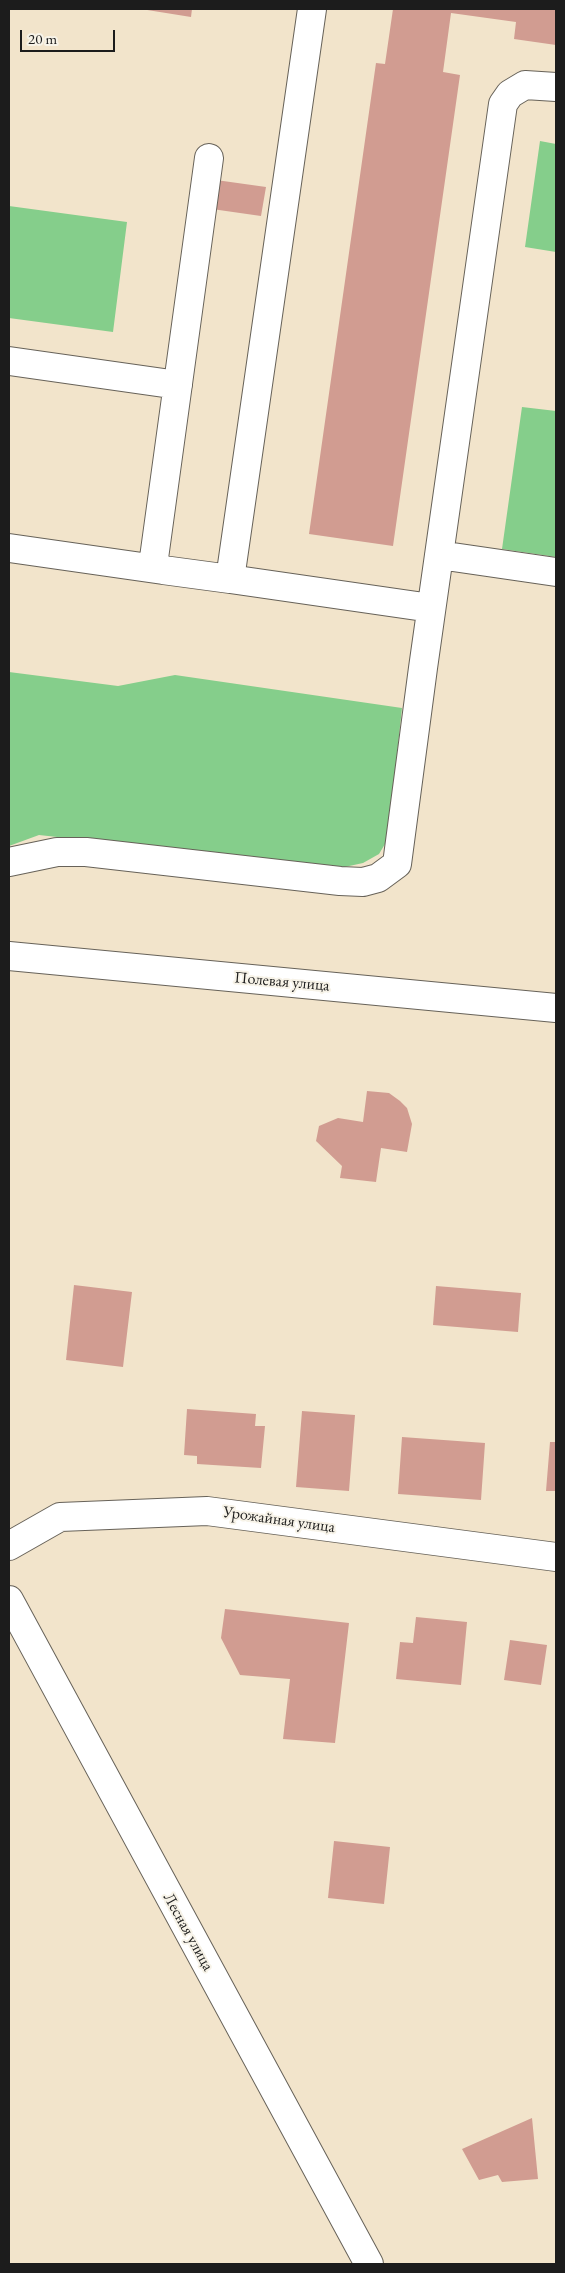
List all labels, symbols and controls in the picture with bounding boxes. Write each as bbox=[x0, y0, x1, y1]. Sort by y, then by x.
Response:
scale bar bbox=[22, 20, 118, 52]
text: 20 m bbox=[28, 29, 57, 48]
street label: Полевая улица bbox=[234, 968, 330, 996]
street label: Урожайная улица bbox=[222, 1503, 336, 1537]
street label: Лесная улица bbox=[159, 1890, 217, 1974]

